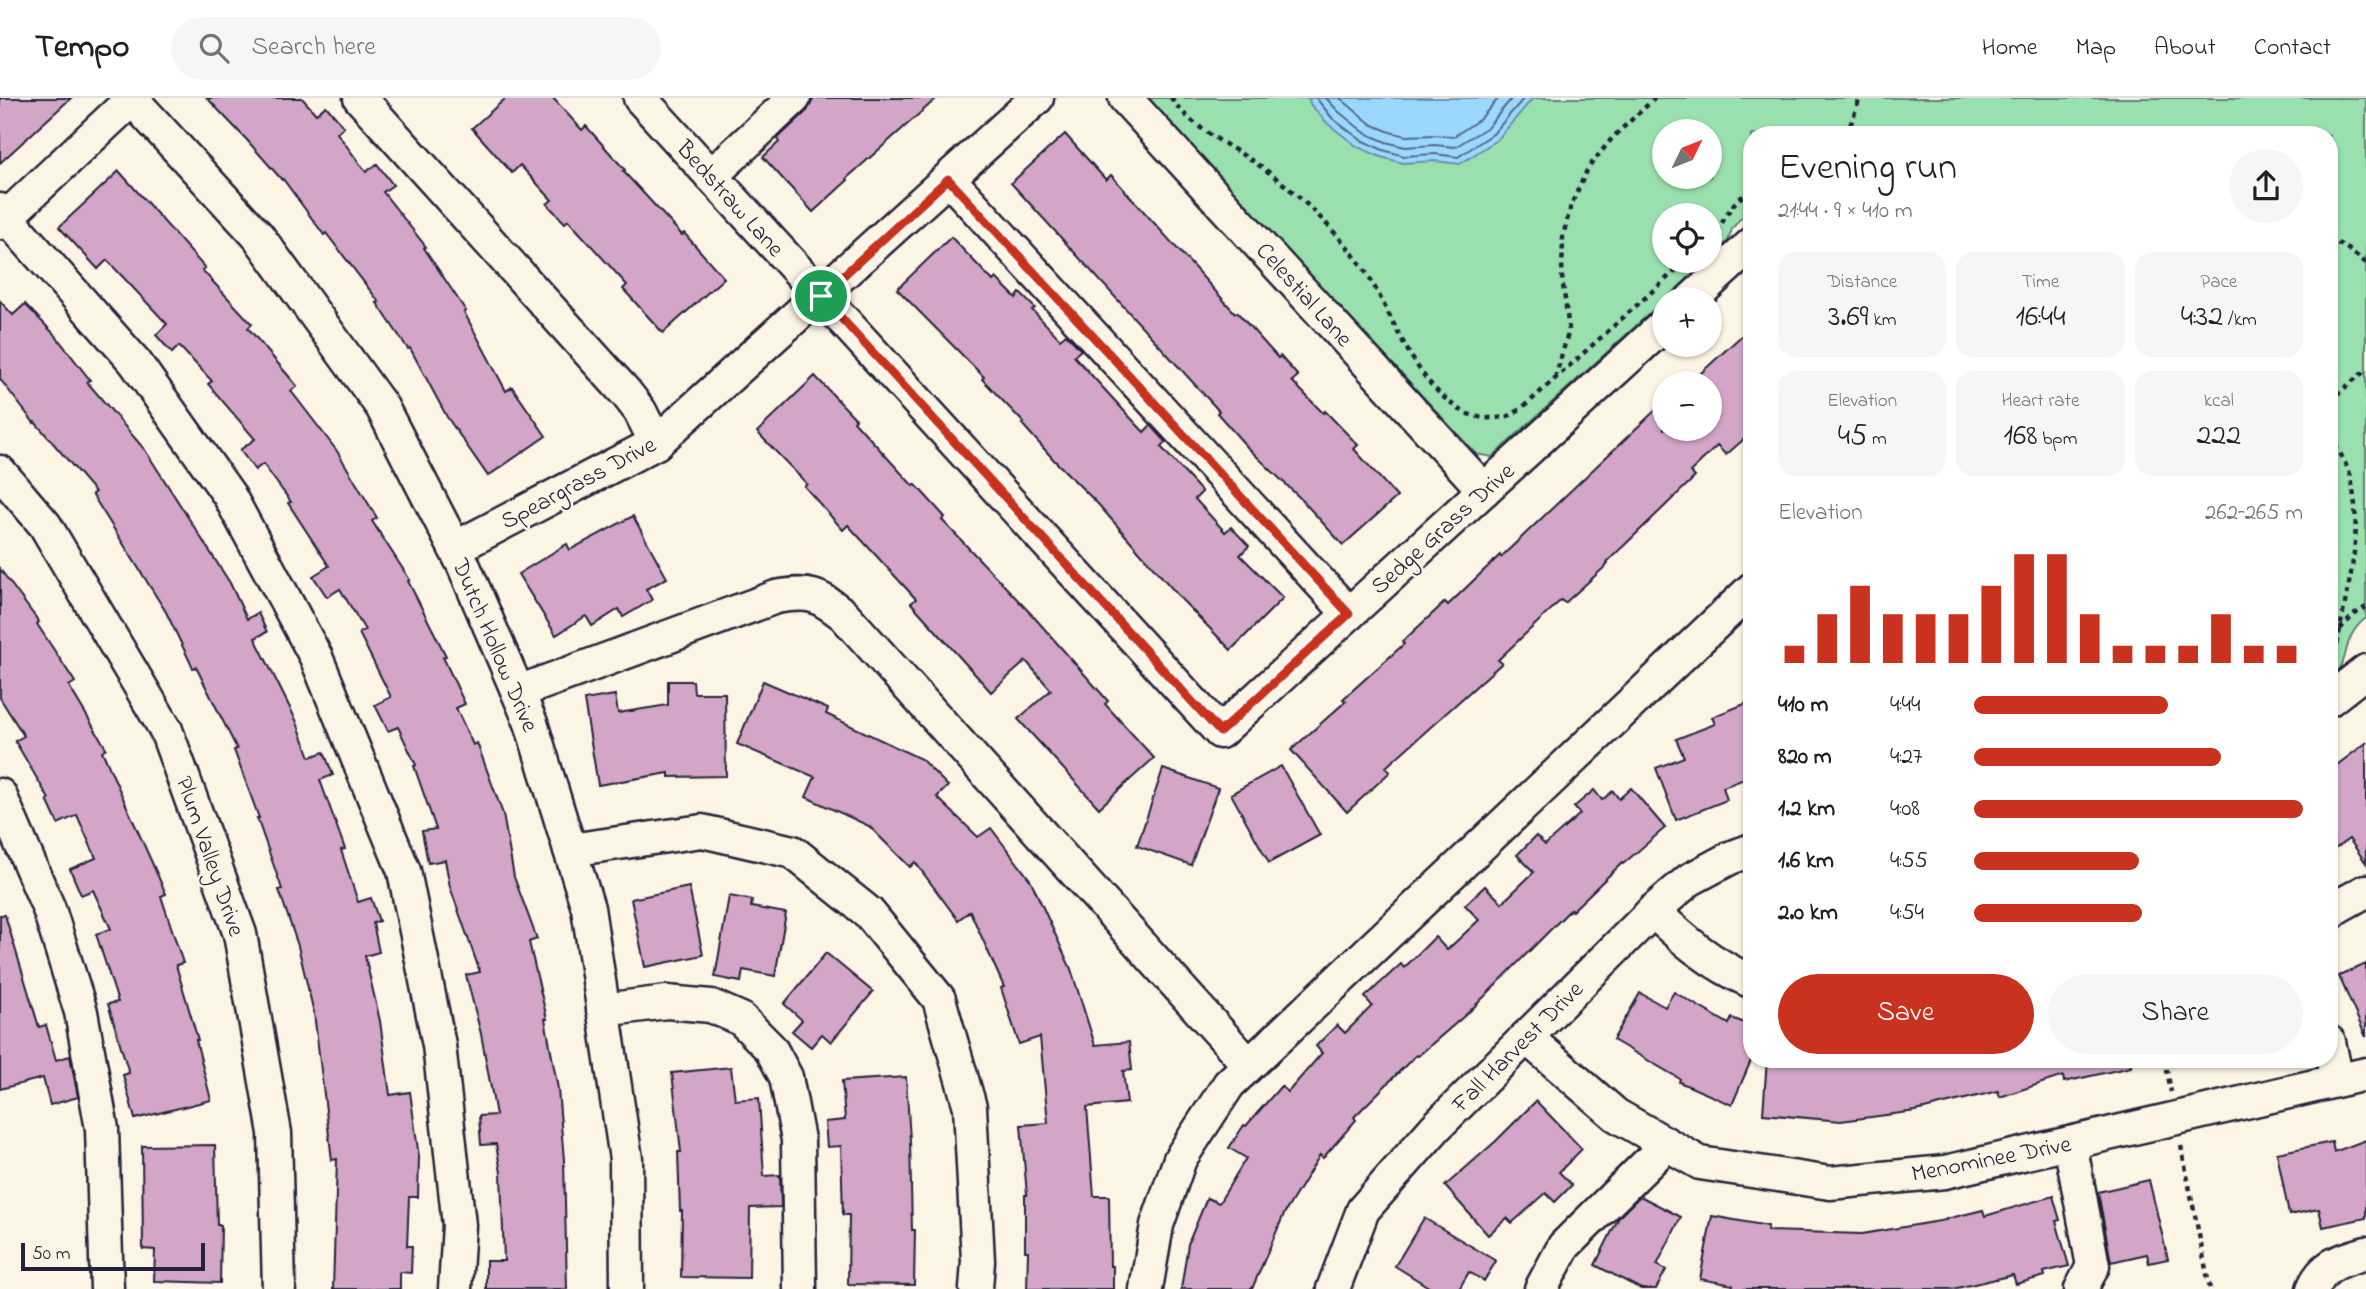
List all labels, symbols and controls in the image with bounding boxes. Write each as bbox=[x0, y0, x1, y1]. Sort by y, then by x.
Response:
search box bbox=[171, 17, 661, 80]
text: Tempo bbox=[35, 24, 129, 72]
icon: search bbox=[195, 29, 233, 67]
text: Search here bbox=[251, 29, 376, 67]
text: Home bbox=[1982, 31, 2038, 66]
text: Map bbox=[2076, 31, 2116, 66]
text: About bbox=[2154, 31, 2216, 66]
text: Contact bbox=[2254, 31, 2331, 66]
north arrow bbox=[1652, 119, 1722, 189]
map controls bbox=[1652, 119, 1722, 441]
street label: Bedstraw Lane bbox=[666, 133, 792, 266]
text: Evening run bbox=[1778, 141, 1957, 197]
button: share bbox=[2229, 149, 2303, 223]
text: 21:44 · 9 × 410 m bbox=[1778, 195, 1913, 228]
button: locate bbox=[1652, 203, 1722, 273]
street label: Celestial Lane bbox=[1246, 235, 1360, 356]
pin bbox=[791, 266, 851, 326]
text: Distance bbox=[1827, 269, 1897, 296]
text: Time bbox=[2022, 269, 2059, 296]
text: Pace bbox=[2200, 269, 2237, 296]
icon: arrive bbox=[802, 277, 840, 315]
button: + bbox=[1652, 287, 1722, 357]
text: 3.69 bbox=[1828, 296, 1869, 340]
text: 16:44 bbox=[2015, 296, 2066, 340]
text: 4:32 bbox=[2181, 296, 2223, 340]
text: km bbox=[1869, 307, 1896, 334]
text: /km bbox=[2223, 307, 2257, 334]
button: − bbox=[1652, 371, 1722, 441]
text: Elevation bbox=[1827, 388, 1897, 415]
text: Heart rate bbox=[2002, 388, 2079, 415]
text: kcal bbox=[2204, 388, 2234, 415]
text: 45 bbox=[1838, 415, 1867, 459]
text: 168 bbox=[2004, 415, 2038, 459]
text: 222 bbox=[2196, 415, 2241, 459]
text: m bbox=[1867, 426, 1887, 453]
text: bpm bbox=[2038, 426, 2077, 453]
street label: Speargrass Drive bbox=[495, 428, 663, 540]
street label: Sedge Grass Drive bbox=[1364, 455, 1524, 604]
text: Elevation bbox=[1778, 497, 1863, 530]
text: 262–265 m bbox=[2205, 497, 2303, 530]
street label: Dutch Hollow Drive bbox=[441, 553, 546, 738]
text: 410 m bbox=[1778, 689, 1828, 722]
text: 4:44 bbox=[1890, 689, 1920, 722]
text: 820 m bbox=[1778, 741, 1832, 774]
text: 4:27 bbox=[1890, 741, 1922, 774]
street label: Plum Valley Drive bbox=[164, 772, 252, 942]
text: 1.2 km bbox=[1778, 793, 1835, 826]
text: 4:08 bbox=[1890, 793, 1920, 826]
text: 1.6 km bbox=[1778, 845, 1834, 878]
text: 4:55 bbox=[1890, 845, 1928, 878]
text: 2.0 km bbox=[1778, 897, 1838, 930]
text: 4:54 bbox=[1890, 897, 1924, 930]
street label: Fall Harvest Drive bbox=[1444, 974, 1593, 1122]
button: Save bbox=[1778, 974, 2034, 1054]
button: Share bbox=[2048, 974, 2303, 1054]
street label: Menominee Drive bbox=[1909, 1128, 2075, 1193]
scale bar bbox=[21, 1240, 205, 1272]
text: 50 m bbox=[32, 1241, 71, 1268]

